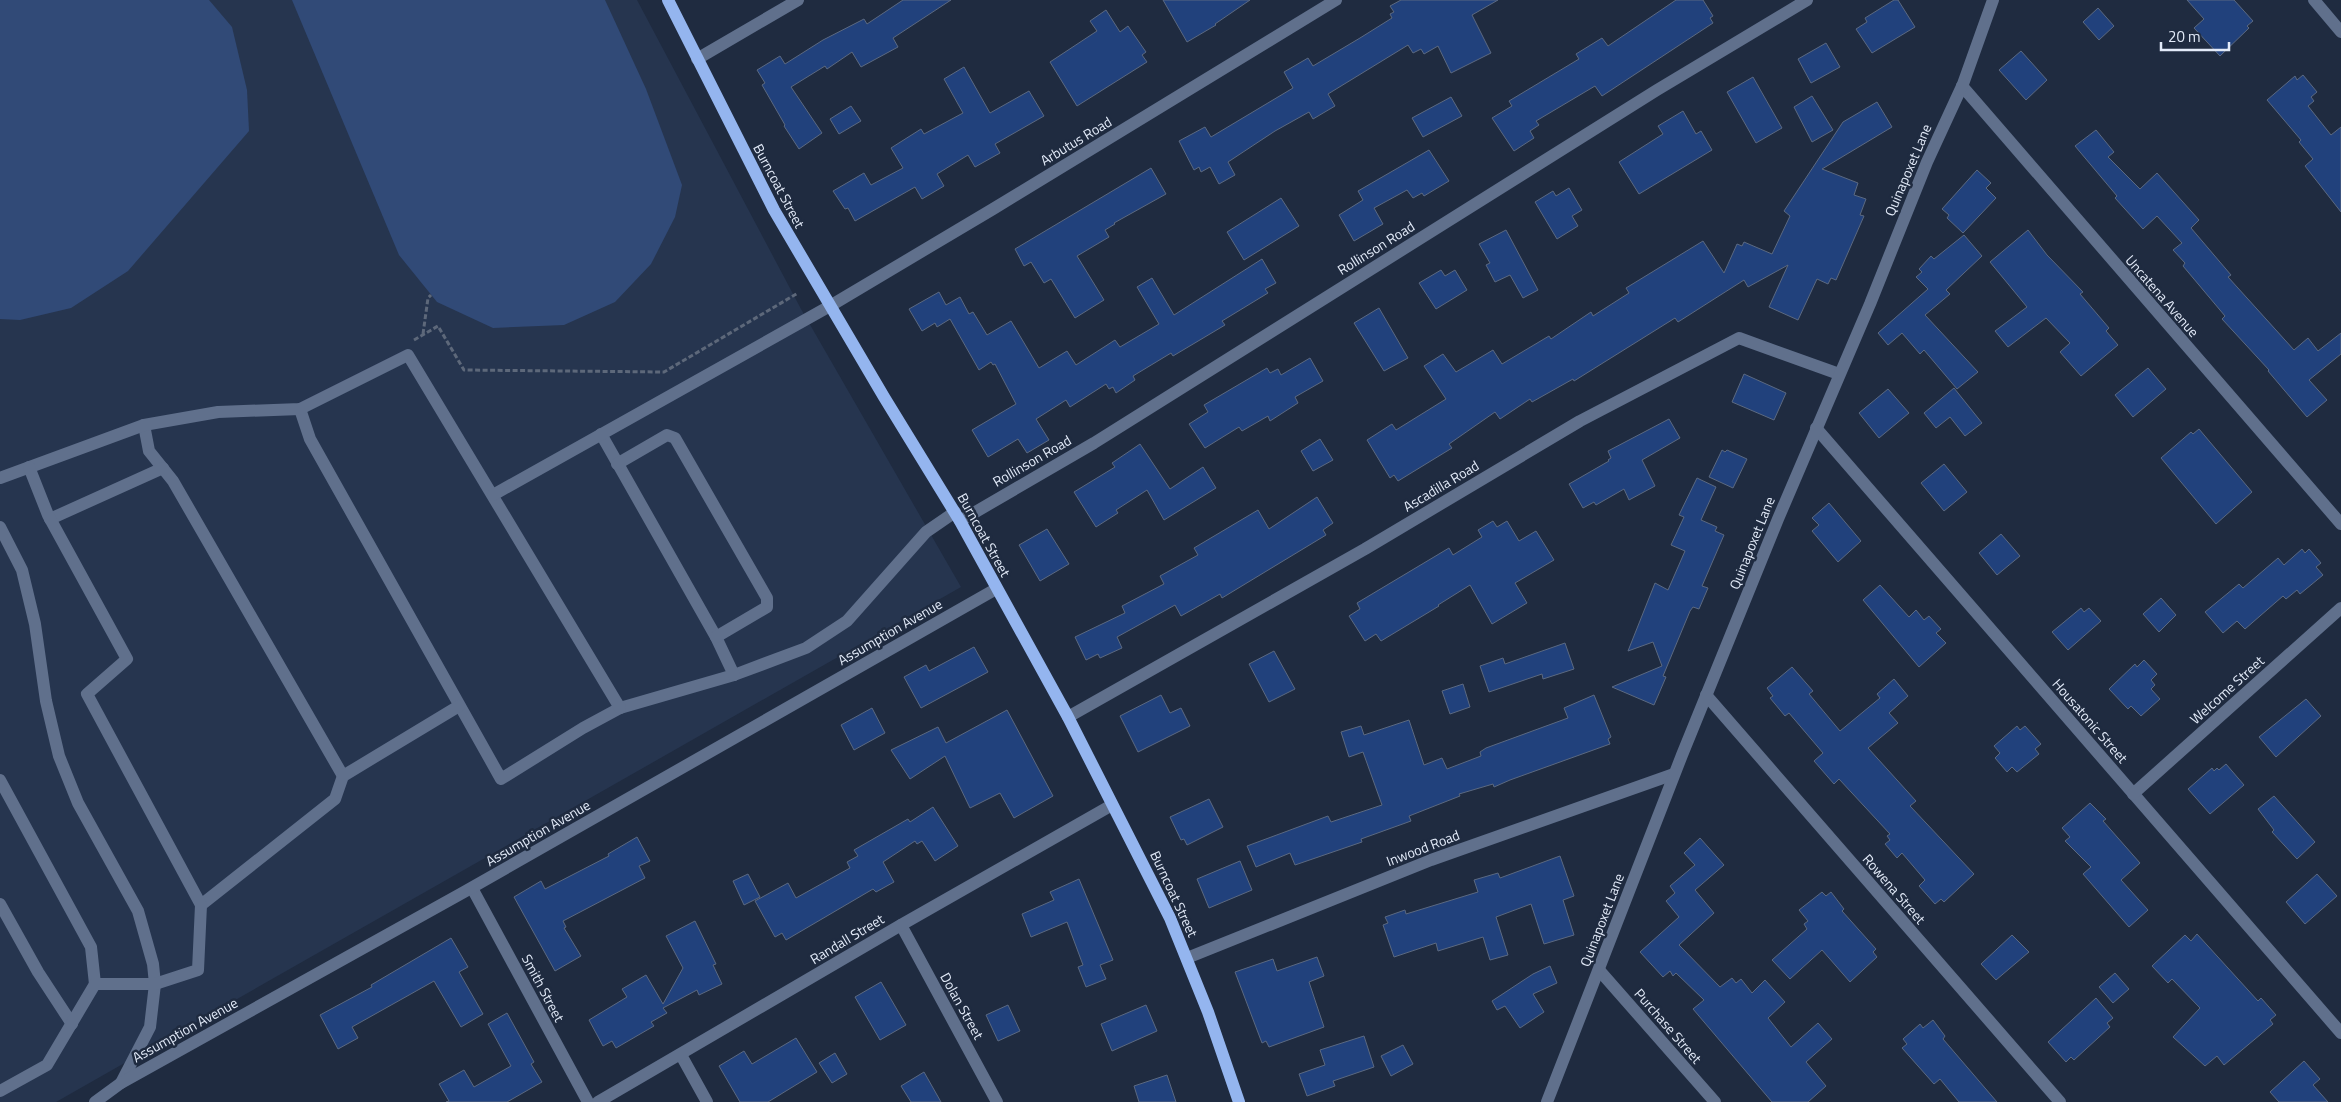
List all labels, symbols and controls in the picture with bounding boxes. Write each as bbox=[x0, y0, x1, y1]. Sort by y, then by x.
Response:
scale bar bbox=[2161, 20, 2228, 52]
text: 20 m bbox=[2168, 25, 2201, 48]
street label: Arbutus Road bbox=[1036, 111, 1116, 170]
street label: Quinapoxet Lane bbox=[1879, 120, 1936, 219]
street label: Burncoat Street bbox=[748, 140, 811, 232]
street label: Rollinson Road bbox=[1333, 215, 1419, 280]
street label: Uncatena Avenue bbox=[2121, 250, 2204, 341]
street label: Rollinson Road bbox=[988, 430, 1075, 492]
street label: Ascadilla Road bbox=[1399, 455, 1483, 517]
street label: Burncoat Street bbox=[953, 489, 1016, 581]
street label: Quinapoxet Lane bbox=[1723, 493, 1780, 592]
street label: Assumption Avenue bbox=[834, 593, 946, 670]
street label: Welcome Street bbox=[2185, 650, 2269, 729]
street label: Housatonic Street bbox=[2048, 674, 2133, 768]
street label: Assumption Avenue bbox=[482, 794, 594, 871]
street label: Inwood Road bbox=[1383, 824, 1463, 871]
street label: Burncoat Street bbox=[1145, 847, 1204, 940]
street label: Rowena Street bbox=[1858, 849, 1931, 929]
street label: Quinapoxet Lane bbox=[1574, 870, 1629, 970]
street label: Randall Street bbox=[806, 908, 888, 969]
street label: Smith Street bbox=[517, 950, 570, 1025]
street label: Dolan Street bbox=[935, 969, 989, 1043]
street label: Purchase Street bbox=[1630, 983, 1707, 1068]
street label: Assumption Avenue bbox=[128, 992, 241, 1067]

